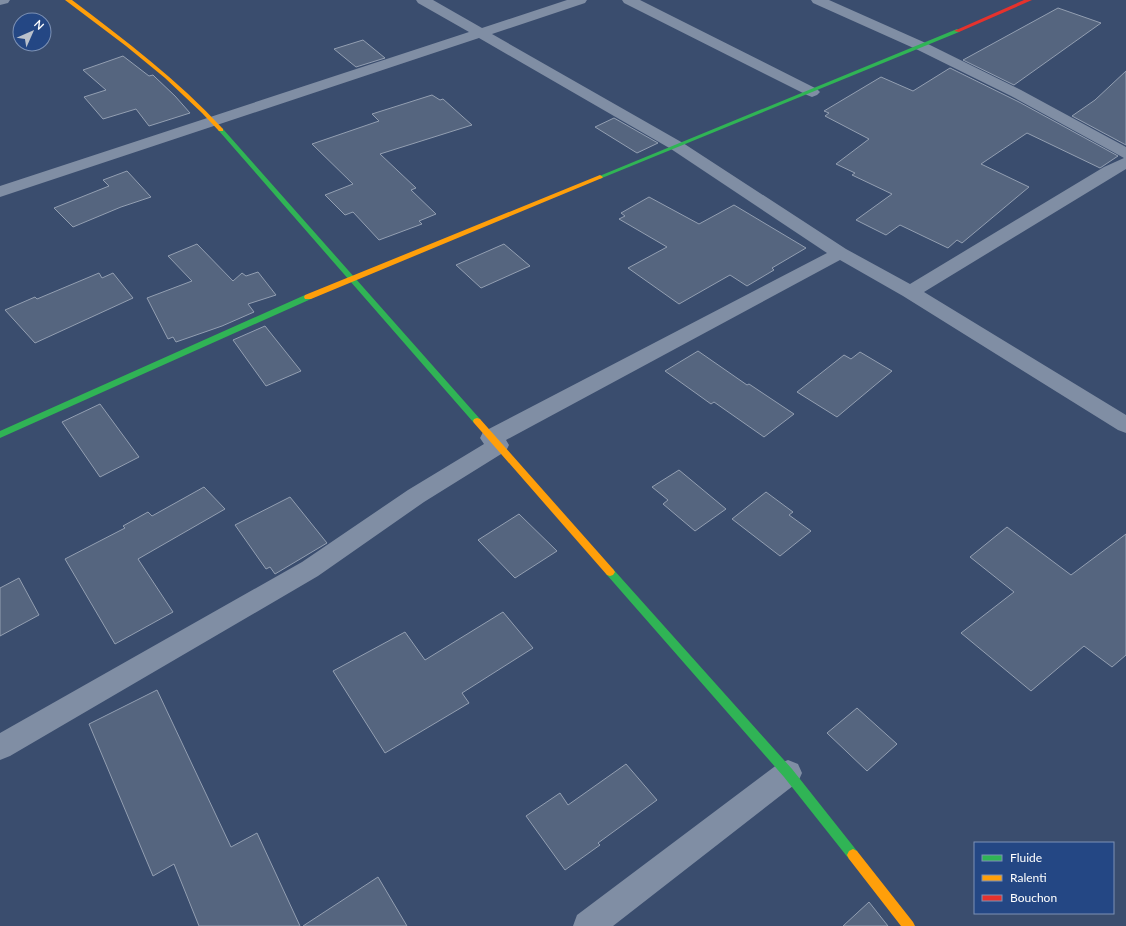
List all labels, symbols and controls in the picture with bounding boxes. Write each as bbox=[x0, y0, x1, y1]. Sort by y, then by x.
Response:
north arrow bbox=[12, 12, 52, 52]
text: N bbox=[32, 17, 47, 32]
legend bbox=[974, 842, 1114, 914]
text: Fluide bbox=[1010, 850, 1042, 865]
text: Ralenti bbox=[1010, 870, 1047, 885]
text: Bouchon bbox=[1010, 890, 1057, 905]

